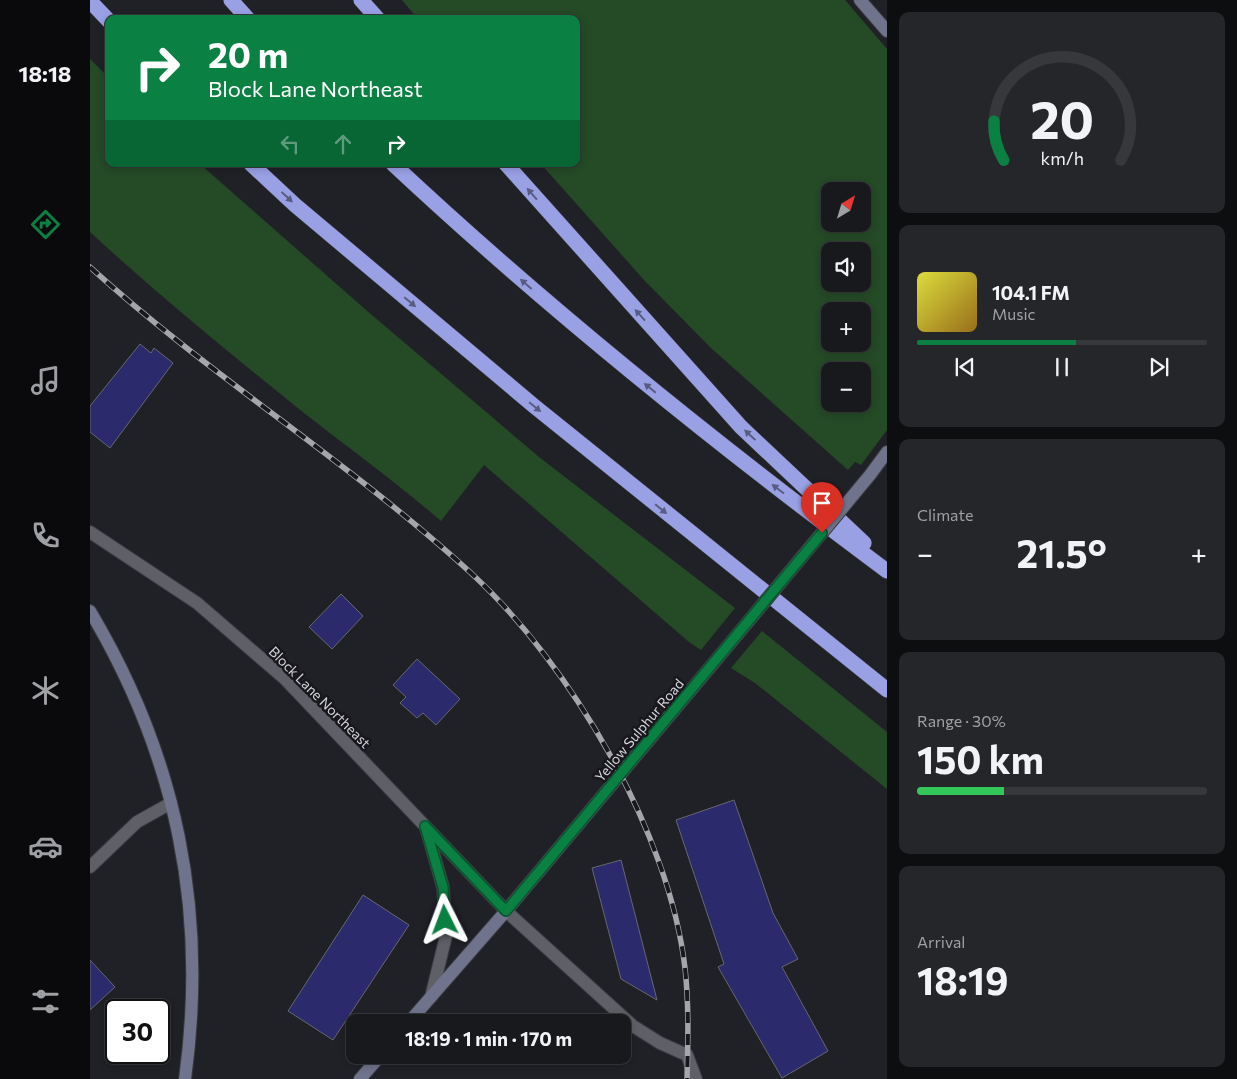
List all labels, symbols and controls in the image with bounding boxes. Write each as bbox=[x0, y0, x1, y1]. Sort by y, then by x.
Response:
text: 20 m bbox=[208, 32, 288, 75]
icon: right bbox=[125, 35, 190, 100]
text: 18:18 bbox=[19, 60, 71, 87]
text: Block Lane Northeast bbox=[208, 75, 423, 102]
text: 20 bbox=[1030, 86, 1094, 150]
icon: left bbox=[276, 130, 304, 158]
icon: ahead bbox=[329, 130, 357, 158]
icon: right bbox=[382, 130, 410, 158]
text: km/h bbox=[1040, 147, 1084, 169]
north arrow bbox=[821, 182, 871, 232]
map controls bbox=[821, 182, 871, 412]
one-way arrow bbox=[527, 187, 538, 200]
one-way arrow bbox=[280, 191, 292, 203]
icon: directions bbox=[28, 207, 63, 242]
button: sound bbox=[821, 242, 871, 292]
one-way arrow bbox=[520, 278, 532, 290]
text: 104.1 FM bbox=[992, 281, 1070, 304]
one-way arrow bbox=[404, 297, 417, 308]
button: + bbox=[821, 302, 871, 352]
text: Music bbox=[992, 304, 1036, 323]
one-way arrow bbox=[635, 309, 646, 322]
icon: previous bbox=[951, 353, 979, 381]
icon: pause bbox=[1048, 353, 1076, 381]
icon: next bbox=[1145, 353, 1173, 381]
button: − bbox=[821, 362, 871, 412]
icon: music bbox=[28, 363, 63, 398]
one-way arrow bbox=[644, 383, 657, 394]
one-way arrow bbox=[528, 401, 541, 412]
one-way arrow bbox=[744, 429, 756, 441]
pin bbox=[801, 482, 843, 533]
one-way arrow bbox=[771, 484, 785, 494]
icon: arrive bbox=[808, 489, 836, 517]
one-way arrow bbox=[655, 503, 668, 514]
text: Climate bbox=[917, 505, 973, 524]
icon: phone bbox=[28, 518, 63, 553]
text: 21.5° bbox=[1017, 529, 1107, 576]
text: − bbox=[917, 536, 933, 570]
text: + bbox=[1191, 536, 1207, 570]
street label: Block Lane Northeast bbox=[266, 643, 374, 751]
icon: climate bbox=[28, 673, 63, 708]
street label: Yellow Sulphur Road bbox=[591, 675, 687, 785]
text: Range · 30% bbox=[917, 711, 1006, 730]
text: 150 km bbox=[917, 735, 1044, 782]
icon: car bbox=[28, 829, 63, 864]
position arrow bbox=[418, 893, 470, 945]
text: Arrival bbox=[917, 932, 965, 951]
text: 18:19 bbox=[917, 956, 1008, 1003]
icon: filters bbox=[28, 984, 63, 1019]
speed limit sign: 30 bbox=[105, 999, 170, 1064]
text: 18:19 · 1 min · 170 m bbox=[405, 1027, 572, 1050]

